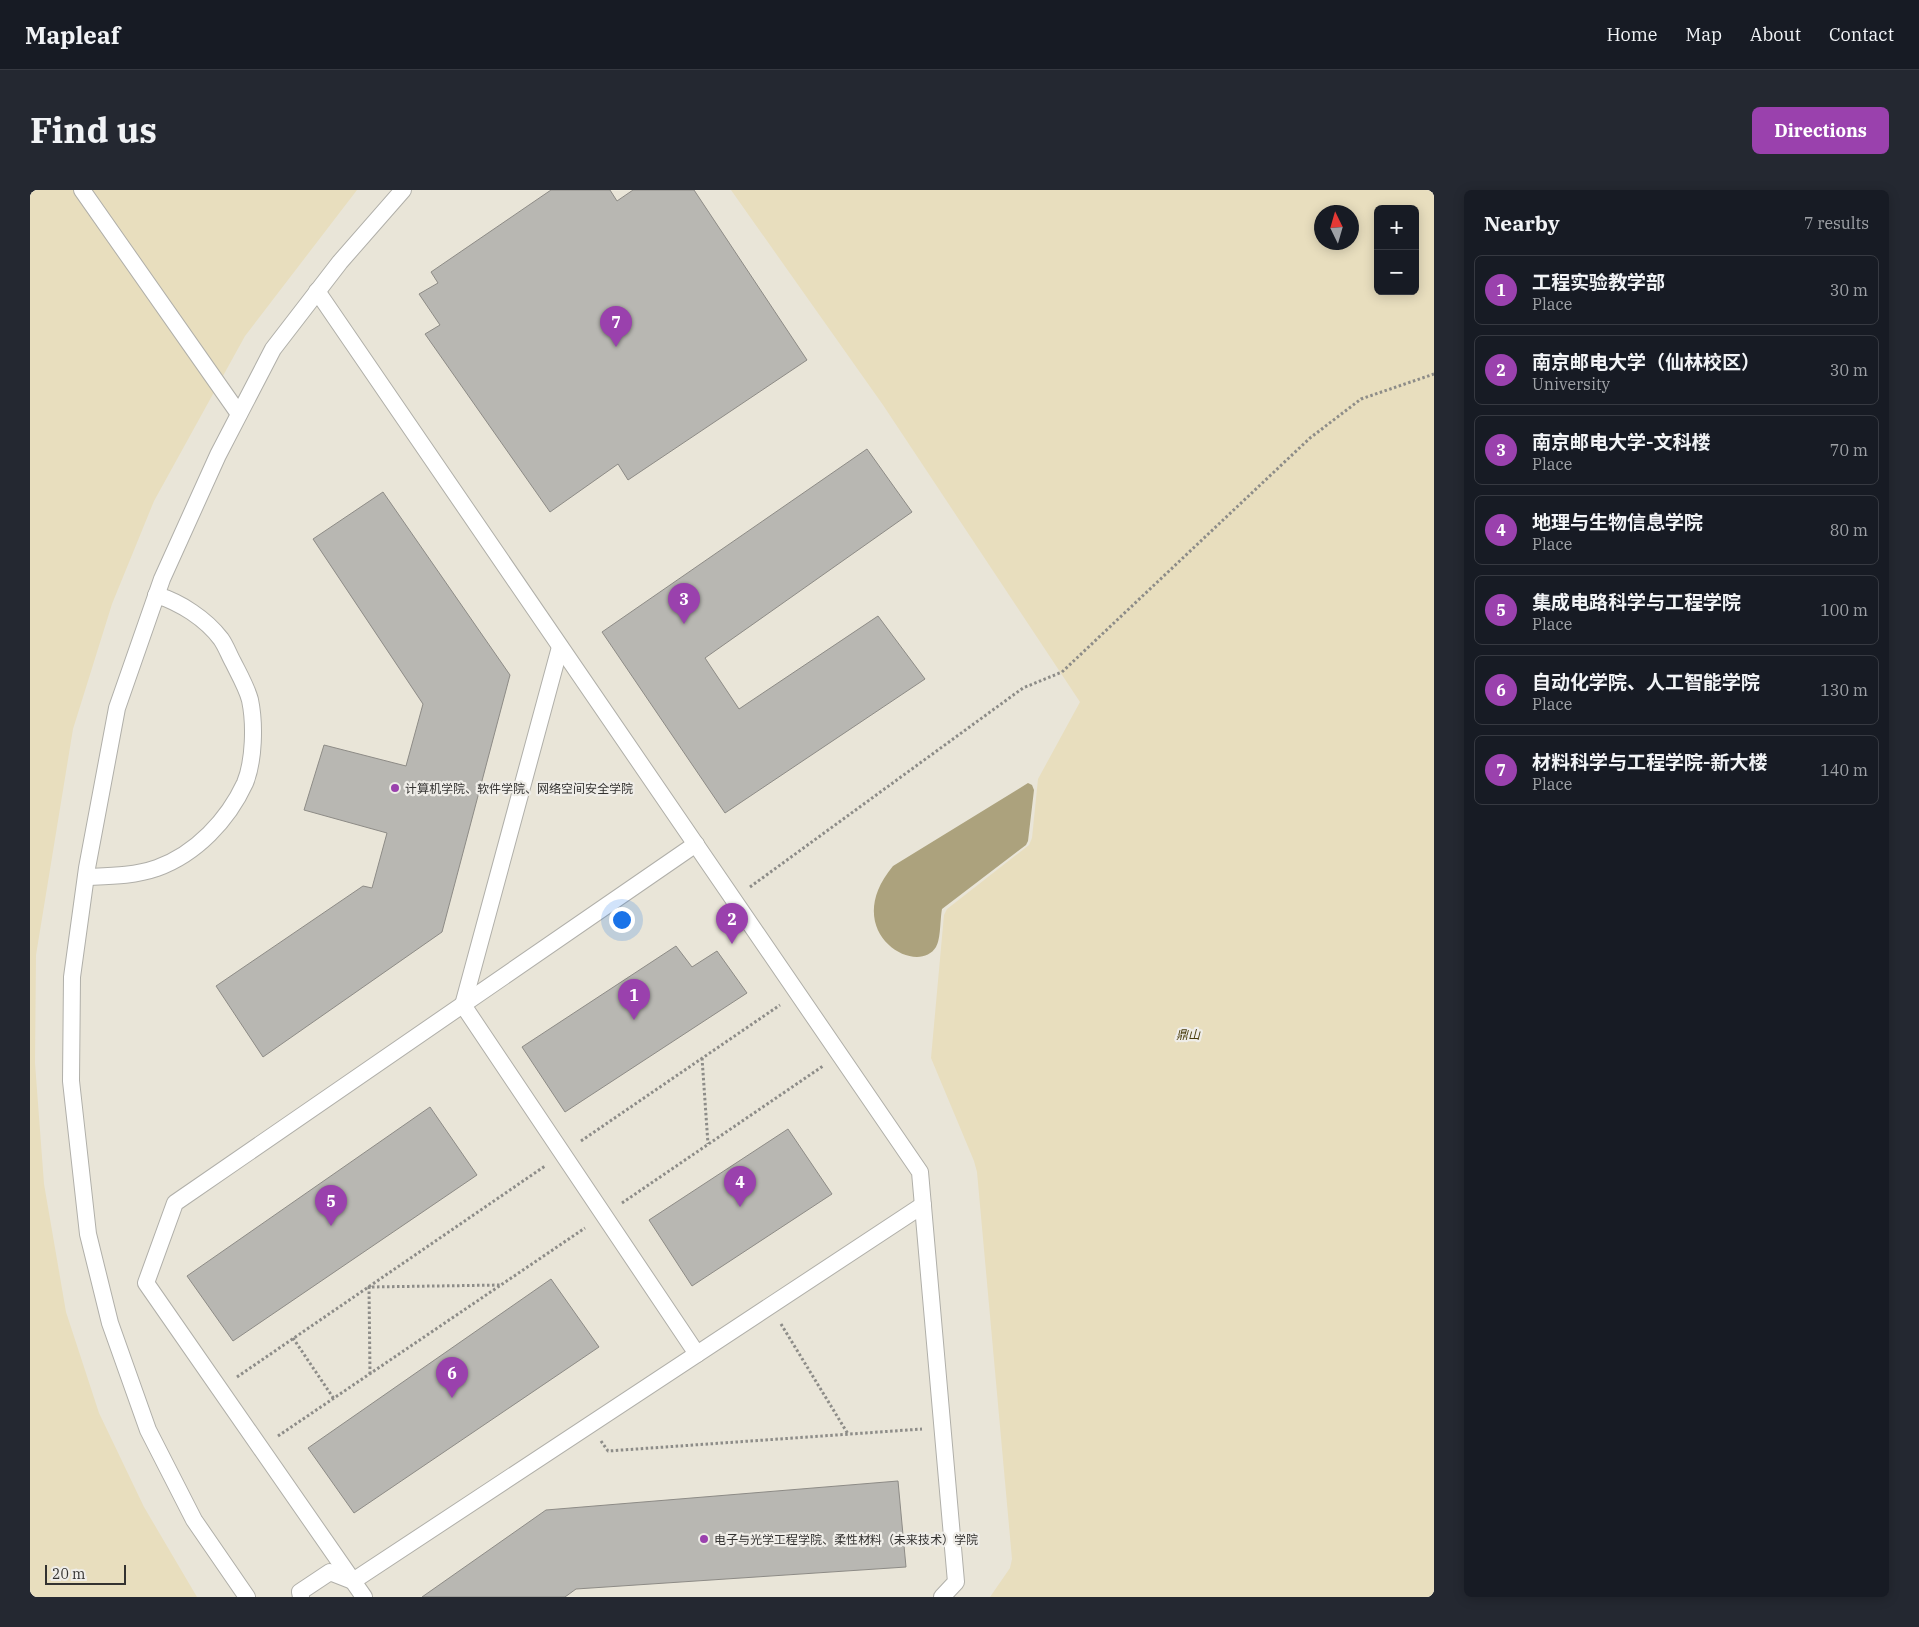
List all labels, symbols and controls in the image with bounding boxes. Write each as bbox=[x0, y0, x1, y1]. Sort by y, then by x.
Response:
text: Mapleaf bbox=[25, 19, 120, 51]
text: Home bbox=[1606, 23, 1658, 46]
text: Map bbox=[1686, 23, 1722, 46]
text: About bbox=[1750, 23, 1801, 46]
text: Contact bbox=[1829, 23, 1894, 46]
text: Find us bbox=[30, 107, 157, 153]
button: Directions bbox=[1752, 107, 1889, 154]
north arrow bbox=[1314, 205, 1359, 250]
map controls bbox=[1374, 205, 1419, 295]
button: + bbox=[1374, 205, 1419, 250]
text: Nearby bbox=[1484, 209, 1560, 237]
text: 7 results bbox=[1804, 213, 1869, 233]
button: − bbox=[1374, 250, 1419, 295]
text: 工程实验教学部 bbox=[1532, 270, 1665, 294]
text: 1 bbox=[1496, 280, 1506, 300]
text: 30 m bbox=[1830, 280, 1868, 300]
text: Place bbox=[1532, 294, 1572, 314]
pin: 7 bbox=[600, 306, 632, 347]
text: 南京邮电大学（仙林校区） bbox=[1532, 350, 1760, 374]
text: 2 bbox=[1496, 360, 1506, 380]
text: 30 m bbox=[1830, 360, 1868, 380]
text: University bbox=[1532, 374, 1610, 394]
text: 南京邮电大学-文科楼 bbox=[1532, 430, 1711, 454]
text: 3 bbox=[1496, 440, 1506, 460]
text: 70 m bbox=[1830, 440, 1868, 460]
text: Place bbox=[1532, 454, 1572, 474]
text: 地理与生物信息学院 bbox=[1532, 510, 1703, 534]
text: 4 bbox=[1496, 520, 1506, 540]
text: 80 m bbox=[1830, 520, 1868, 540]
text: Place bbox=[1532, 534, 1572, 554]
pin: 3 bbox=[668, 583, 700, 624]
text: 集成电路科学与工程学院 bbox=[1532, 590, 1741, 614]
text: 5 bbox=[1496, 600, 1506, 620]
text: 100 m bbox=[1820, 600, 1868, 620]
text: Place bbox=[1532, 614, 1572, 634]
text: 自动化学院、人工智能学院 bbox=[1532, 670, 1760, 694]
text: 6 bbox=[1496, 680, 1506, 700]
text: 130 m bbox=[1820, 680, 1868, 700]
text: Place bbox=[1532, 694, 1572, 714]
text: 材料科学与工程学院-新大楼 bbox=[1532, 750, 1768, 774]
text: 7 bbox=[1496, 760, 1506, 780]
text: 140 m bbox=[1820, 760, 1868, 780]
text: Place bbox=[1532, 774, 1572, 794]
place label: 计算机学院、软件学院、网络空间安全学院 bbox=[405, 781, 633, 796]
marker: 计算机学院、软件学院、网络空间安全学院 bbox=[389, 782, 401, 794]
pin: 2 bbox=[716, 903, 748, 944]
your location bbox=[609, 907, 635, 933]
pin: 1 bbox=[618, 979, 650, 1020]
park label: 鼎山 bbox=[1176, 1027, 1201, 1042]
pin: 4 bbox=[724, 1166, 756, 1207]
pin: 5 bbox=[315, 1185, 347, 1226]
pin: 6 bbox=[436, 1357, 468, 1398]
place label: 电子与光学工程学院、柔性材料（未来技术）学院 bbox=[714, 1532, 978, 1547]
marker: 电子与光学工程学院、柔性材料（未来技术）学院 bbox=[698, 1533, 710, 1545]
scale bar bbox=[45, 1562, 126, 1585]
text: 20 m bbox=[52, 1565, 85, 1583]

